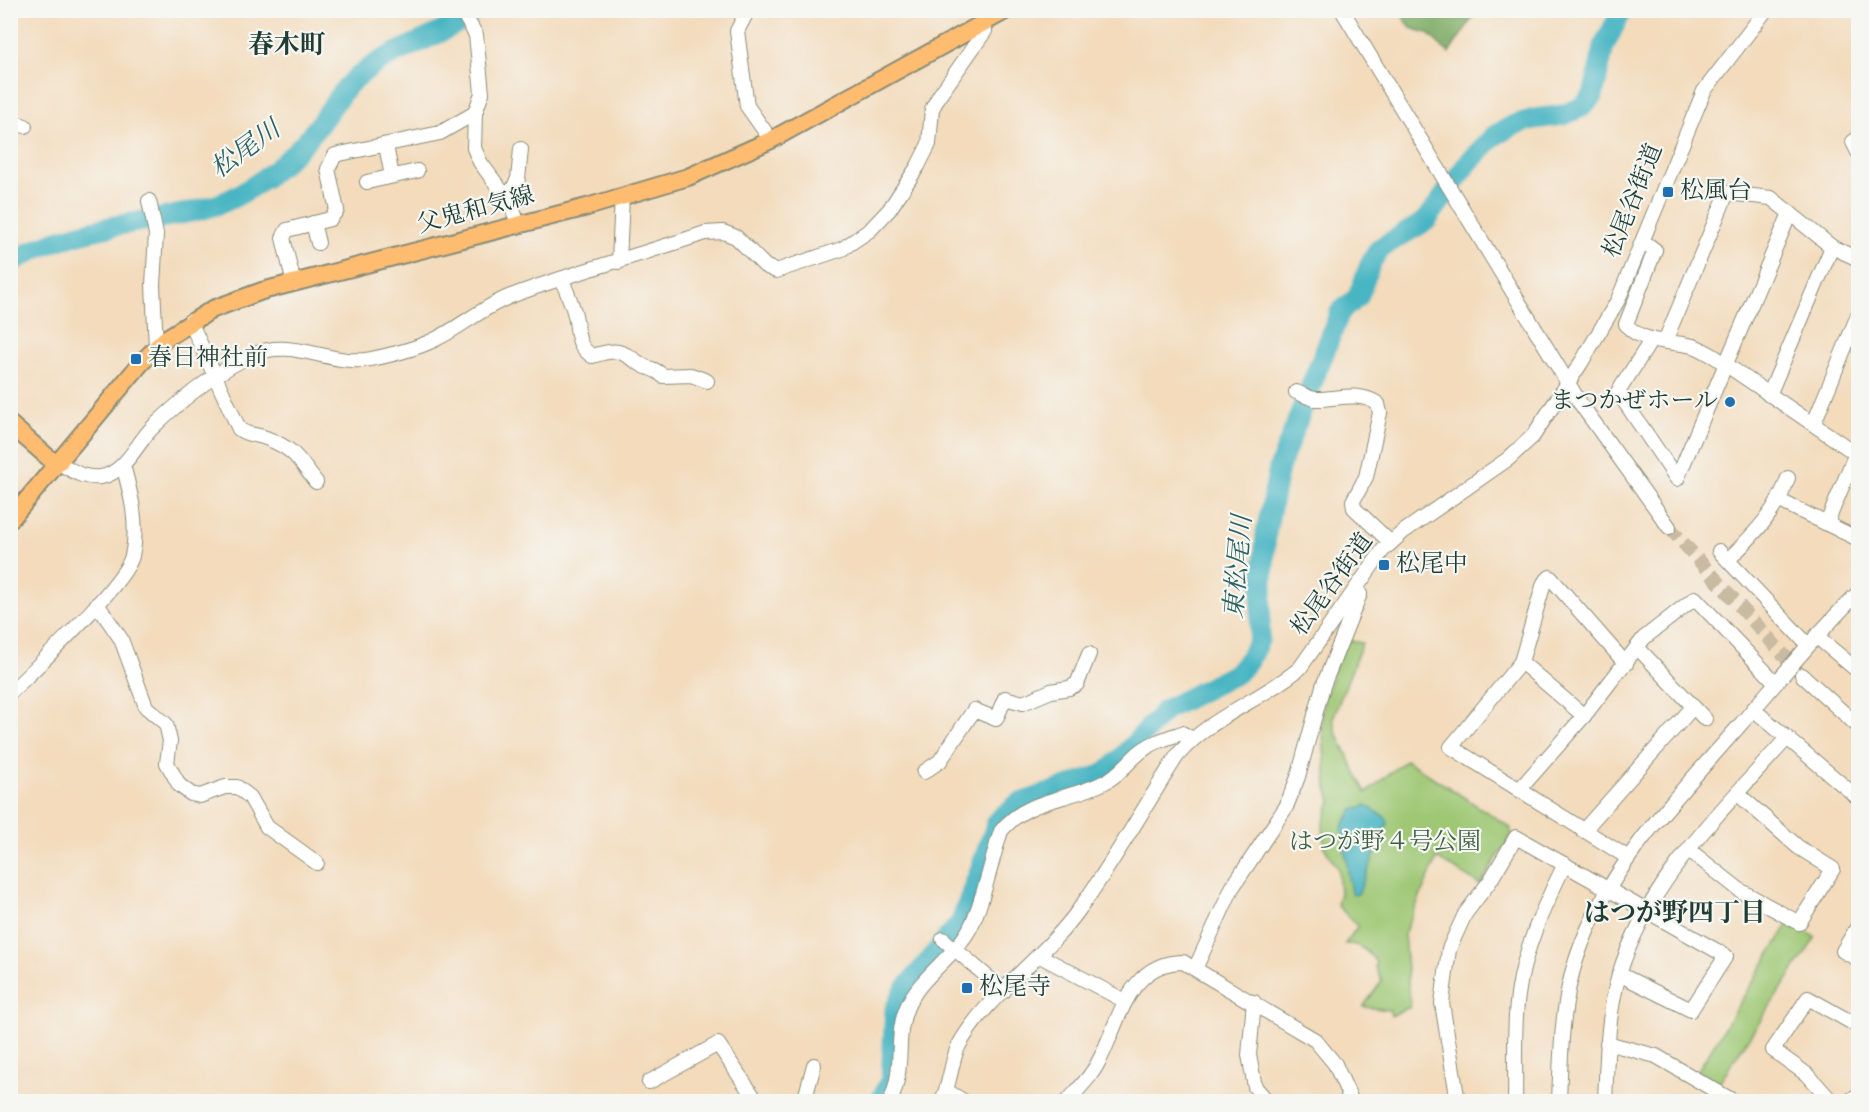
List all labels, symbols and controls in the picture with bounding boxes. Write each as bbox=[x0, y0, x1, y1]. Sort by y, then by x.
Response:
district label: 春木町 bbox=[248, 28, 326, 64]
water label: 松尾川 bbox=[204, 111, 291, 187]
street label: 松尾谷街道 bbox=[1596, 139, 1672, 263]
place label: 松風台 bbox=[1680, 175, 1752, 209]
street label: 父鬼和気線 bbox=[414, 179, 538, 243]
marker: 松風台 bbox=[1661, 185, 1675, 199]
place label: 春日神社前 bbox=[148, 342, 268, 376]
marker: 春日神社前 bbox=[129, 352, 143, 366]
place label: まつかぜホール bbox=[1550, 385, 1718, 419]
marker: まつかぜホール bbox=[1723, 395, 1737, 409]
water label: 東松尾川 bbox=[1217, 511, 1262, 620]
street label: 松尾谷街道 bbox=[1284, 526, 1382, 644]
place label: 松尾中 bbox=[1396, 548, 1468, 582]
marker: 松尾中 bbox=[1377, 558, 1391, 572]
park label: はつが野４号公園 bbox=[1289, 826, 1481, 860]
district label: はつが野四丁目 bbox=[1584, 896, 1766, 932]
place label: 松尾寺 bbox=[979, 971, 1051, 1005]
marker: 松尾寺 bbox=[960, 981, 974, 995]

